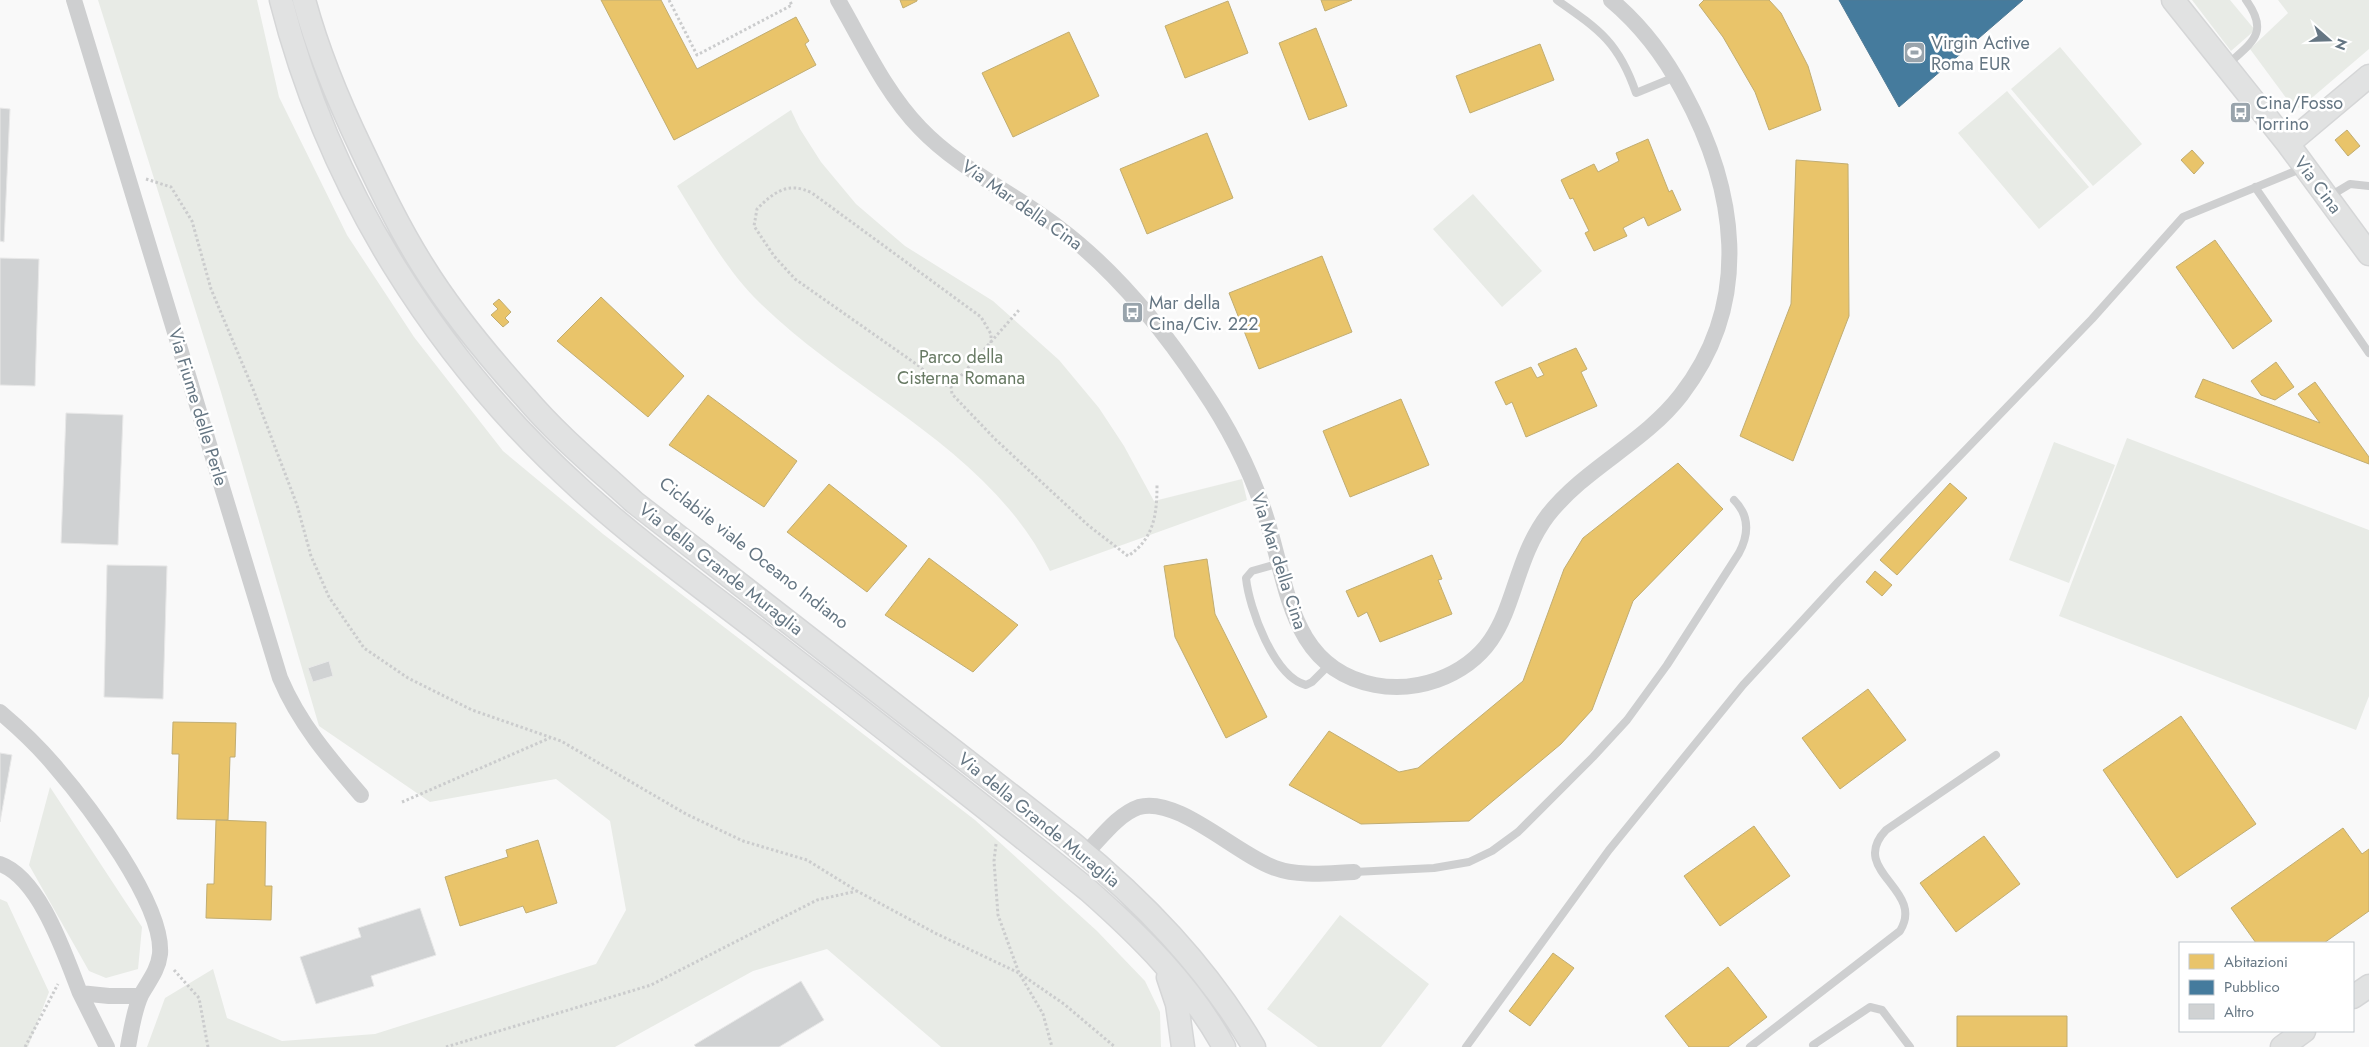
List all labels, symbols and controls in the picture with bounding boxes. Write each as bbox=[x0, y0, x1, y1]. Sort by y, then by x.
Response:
north arrow bbox=[2304, 15, 2354, 65]
place label: Virgin Active Roma EUR bbox=[1931, 30, 2030, 77]
text: N bbox=[2330, 36, 2353, 53]
sports icon: Virgin Active Roma EUR bbox=[1903, 41, 1927, 65]
place label: Cina/Fosso Torrino bbox=[2256, 90, 2343, 137]
bus stop icon: Cina/Fosso Torrino bbox=[2228, 101, 2252, 125]
street label: Via Cina bbox=[2288, 151, 2348, 219]
street label: Via Mar della Cina bbox=[956, 154, 1088, 256]
place label: Mar della Cina/Civ. 222 bbox=[1149, 290, 1259, 337]
bus stop icon: Mar della Cina/Civ. 222 bbox=[1121, 301, 1145, 325]
street label: Via Fiume delle Perle bbox=[162, 325, 234, 489]
park label: Parco della Cisterna Romana bbox=[897, 344, 1025, 391]
street label: Ciclabile viale Oceano Indiano bbox=[654, 471, 854, 636]
street label: Via Mar della Cina bbox=[1245, 489, 1313, 633]
street label: Via della Grande Muraglia bbox=[633, 496, 809, 642]
street label: Via della Grande Muraglia bbox=[952, 746, 1126, 894]
legend bbox=[2179, 942, 2354, 1032]
text: Abitazioni bbox=[2224, 951, 2288, 973]
text: Pubblico bbox=[2224, 976, 2280, 998]
text: Altro bbox=[2224, 1001, 2254, 1023]

